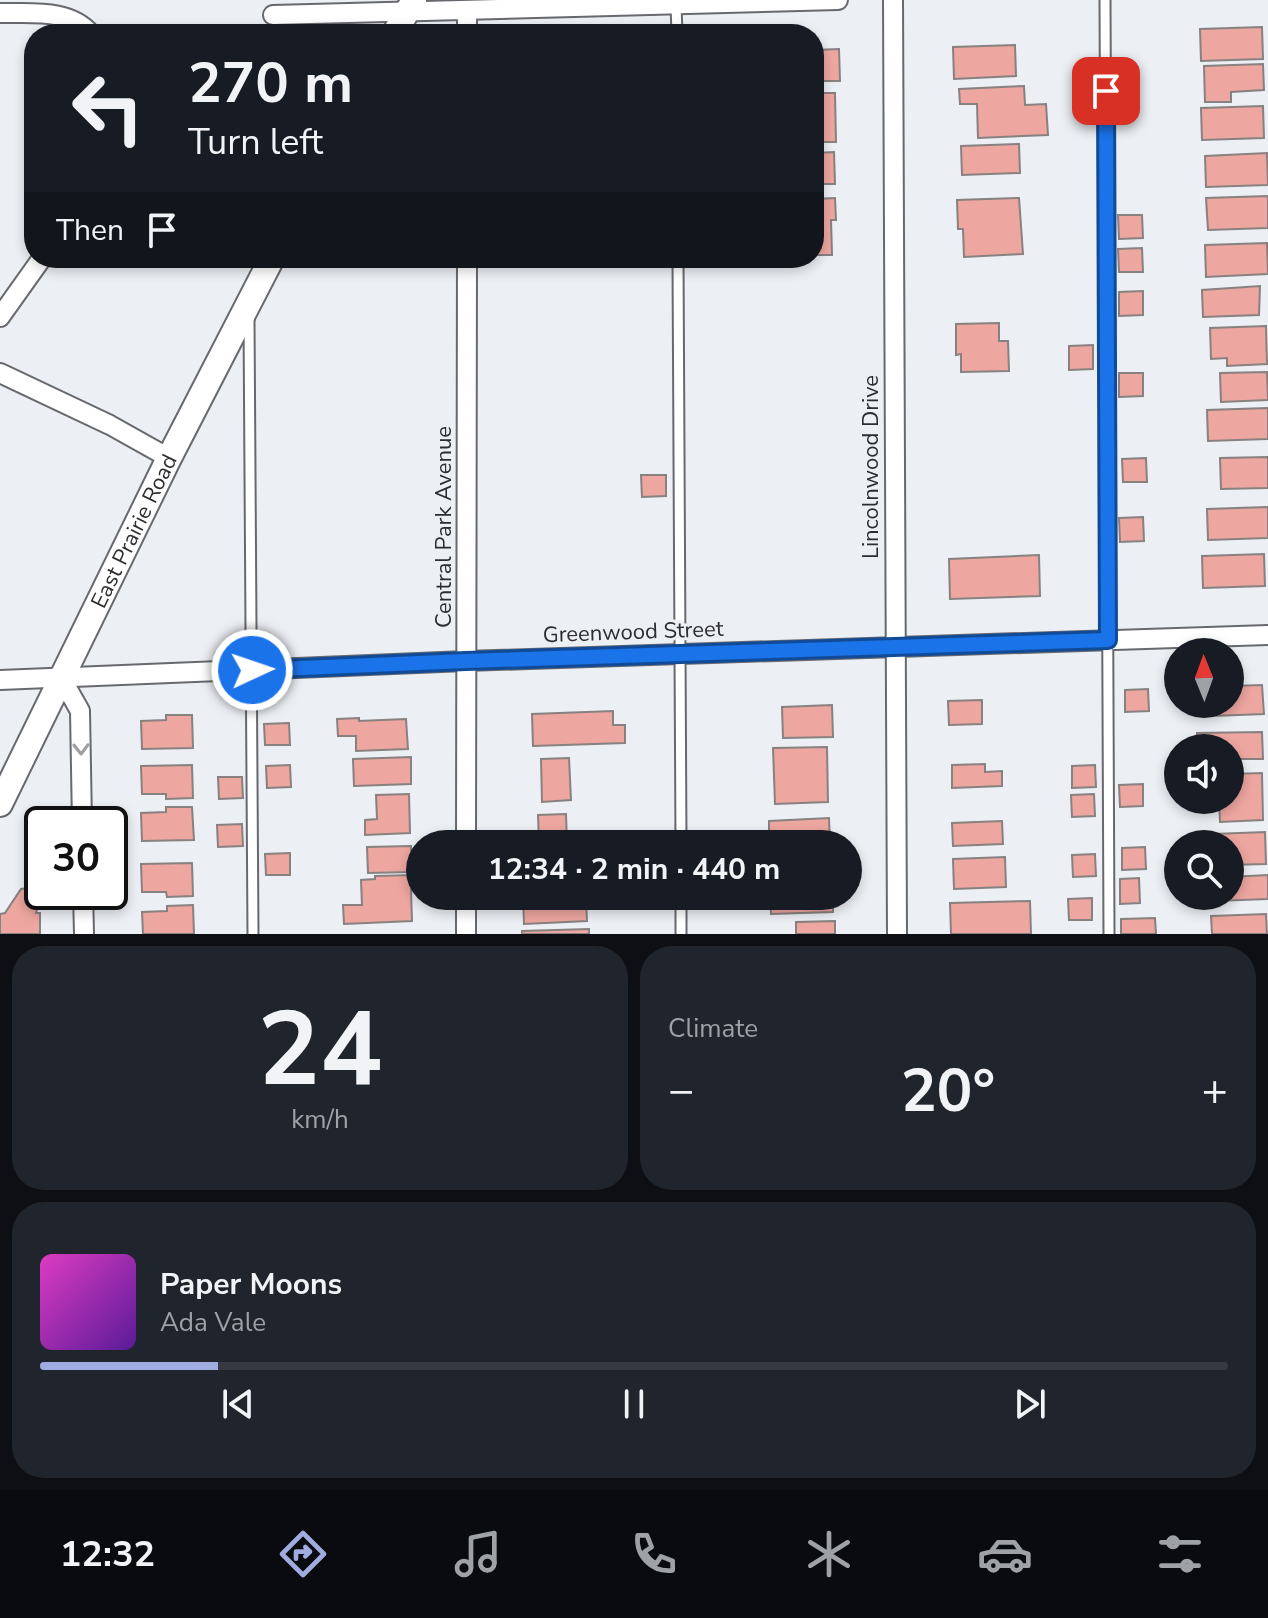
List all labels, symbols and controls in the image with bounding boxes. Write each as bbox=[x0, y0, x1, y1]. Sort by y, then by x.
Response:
text: 270 m bbox=[188, 45, 353, 122]
icon: left bbox=[56, 56, 160, 160]
pin bbox=[1072, 57, 1140, 125]
icon: arrive bbox=[1084, 69, 1128, 113]
text: Turn left bbox=[188, 118, 323, 167]
icon: arrive bbox=[140, 208, 184, 252]
text: Then bbox=[56, 210, 124, 251]
street label: Lincolnwood Drive bbox=[856, 375, 886, 559]
street label: Central Park Avenue bbox=[429, 426, 459, 628]
street label: East Prairie Road bbox=[84, 449, 185, 613]
street label: Greenwood Street bbox=[542, 614, 724, 650]
position arrow bbox=[210, 628, 294, 712]
north arrow bbox=[1164, 638, 1244, 718]
map controls bbox=[1164, 638, 1244, 910]
button: sound bbox=[1164, 734, 1244, 814]
one-way arrow bbox=[72, 743, 90, 756]
speed limit sign: 30 bbox=[24, 806, 128, 910]
button: search bbox=[1164, 830, 1244, 910]
text: 12:34 · 2 min · 440 m bbox=[488, 849, 780, 890]
text: 24 bbox=[258, 979, 382, 1121]
text: Climate bbox=[668, 1011, 758, 1046]
text: 20° bbox=[901, 1050, 995, 1132]
text: − bbox=[668, 1061, 694, 1121]
text: + bbox=[1202, 1061, 1228, 1121]
text: km/h bbox=[291, 1102, 349, 1137]
text: Paper Moons bbox=[160, 1264, 342, 1305]
text: Ada Vale bbox=[160, 1305, 266, 1340]
icon: previous bbox=[216, 1382, 260, 1426]
icon: pause bbox=[612, 1382, 656, 1426]
icon: next bbox=[1008, 1382, 1052, 1426]
icon: directions bbox=[275, 1526, 331, 1582]
icon: music bbox=[450, 1526, 506, 1582]
icon: phone bbox=[626, 1526, 682, 1582]
icon: climate bbox=[801, 1526, 857, 1582]
icon: car bbox=[977, 1526, 1033, 1582]
icon: filters bbox=[1152, 1526, 1208, 1582]
text: 12:32 bbox=[60, 1530, 155, 1579]

